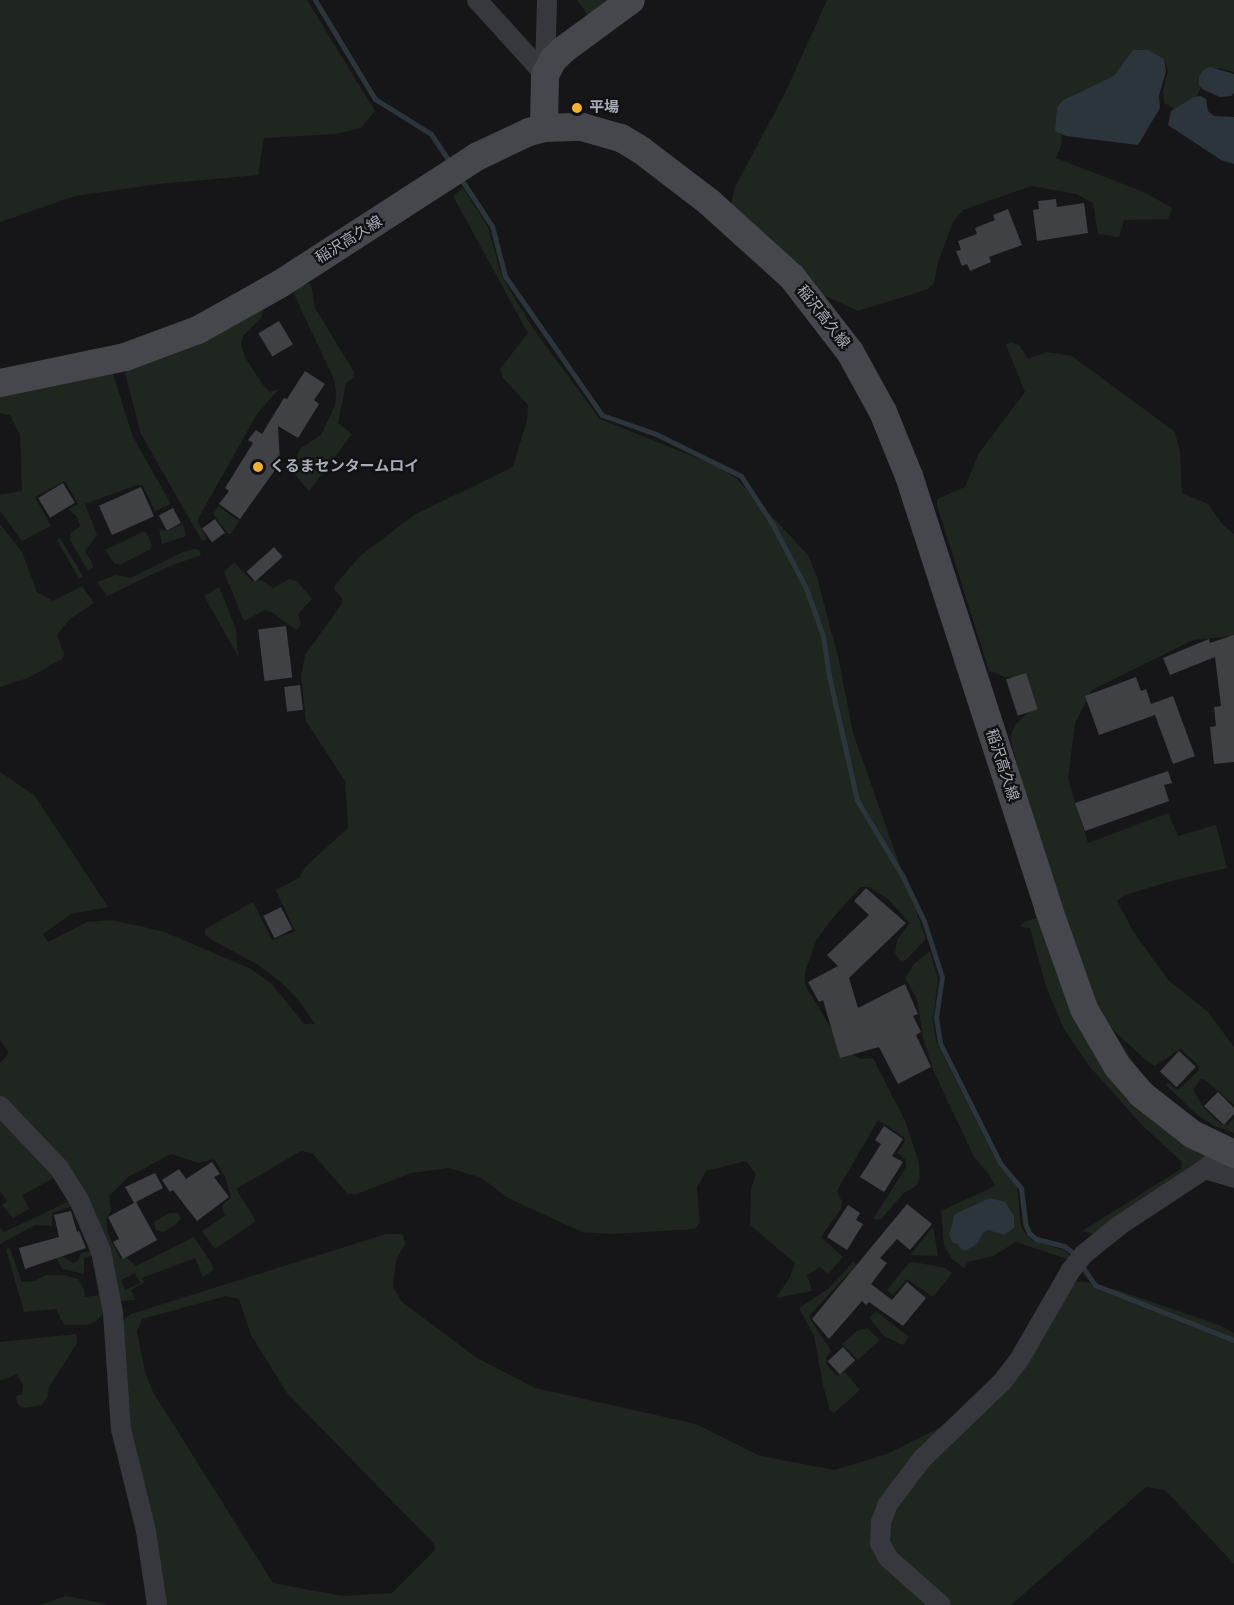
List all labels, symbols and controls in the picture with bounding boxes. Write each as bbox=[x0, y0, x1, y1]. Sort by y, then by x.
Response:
place label: 平場 bbox=[589, 99, 619, 117]
marker: 平場 bbox=[570, 101, 584, 115]
street label: 稲沢高久線 bbox=[312, 212, 386, 268]
street label: 稲沢高久線 bbox=[793, 282, 853, 352]
place label: くるまセンタームロイ bbox=[270, 458, 420, 476]
marker: くるまセンタームロイ bbox=[251, 460, 265, 474]
street label: 稲沢高久線 bbox=[982, 727, 1022, 803]

